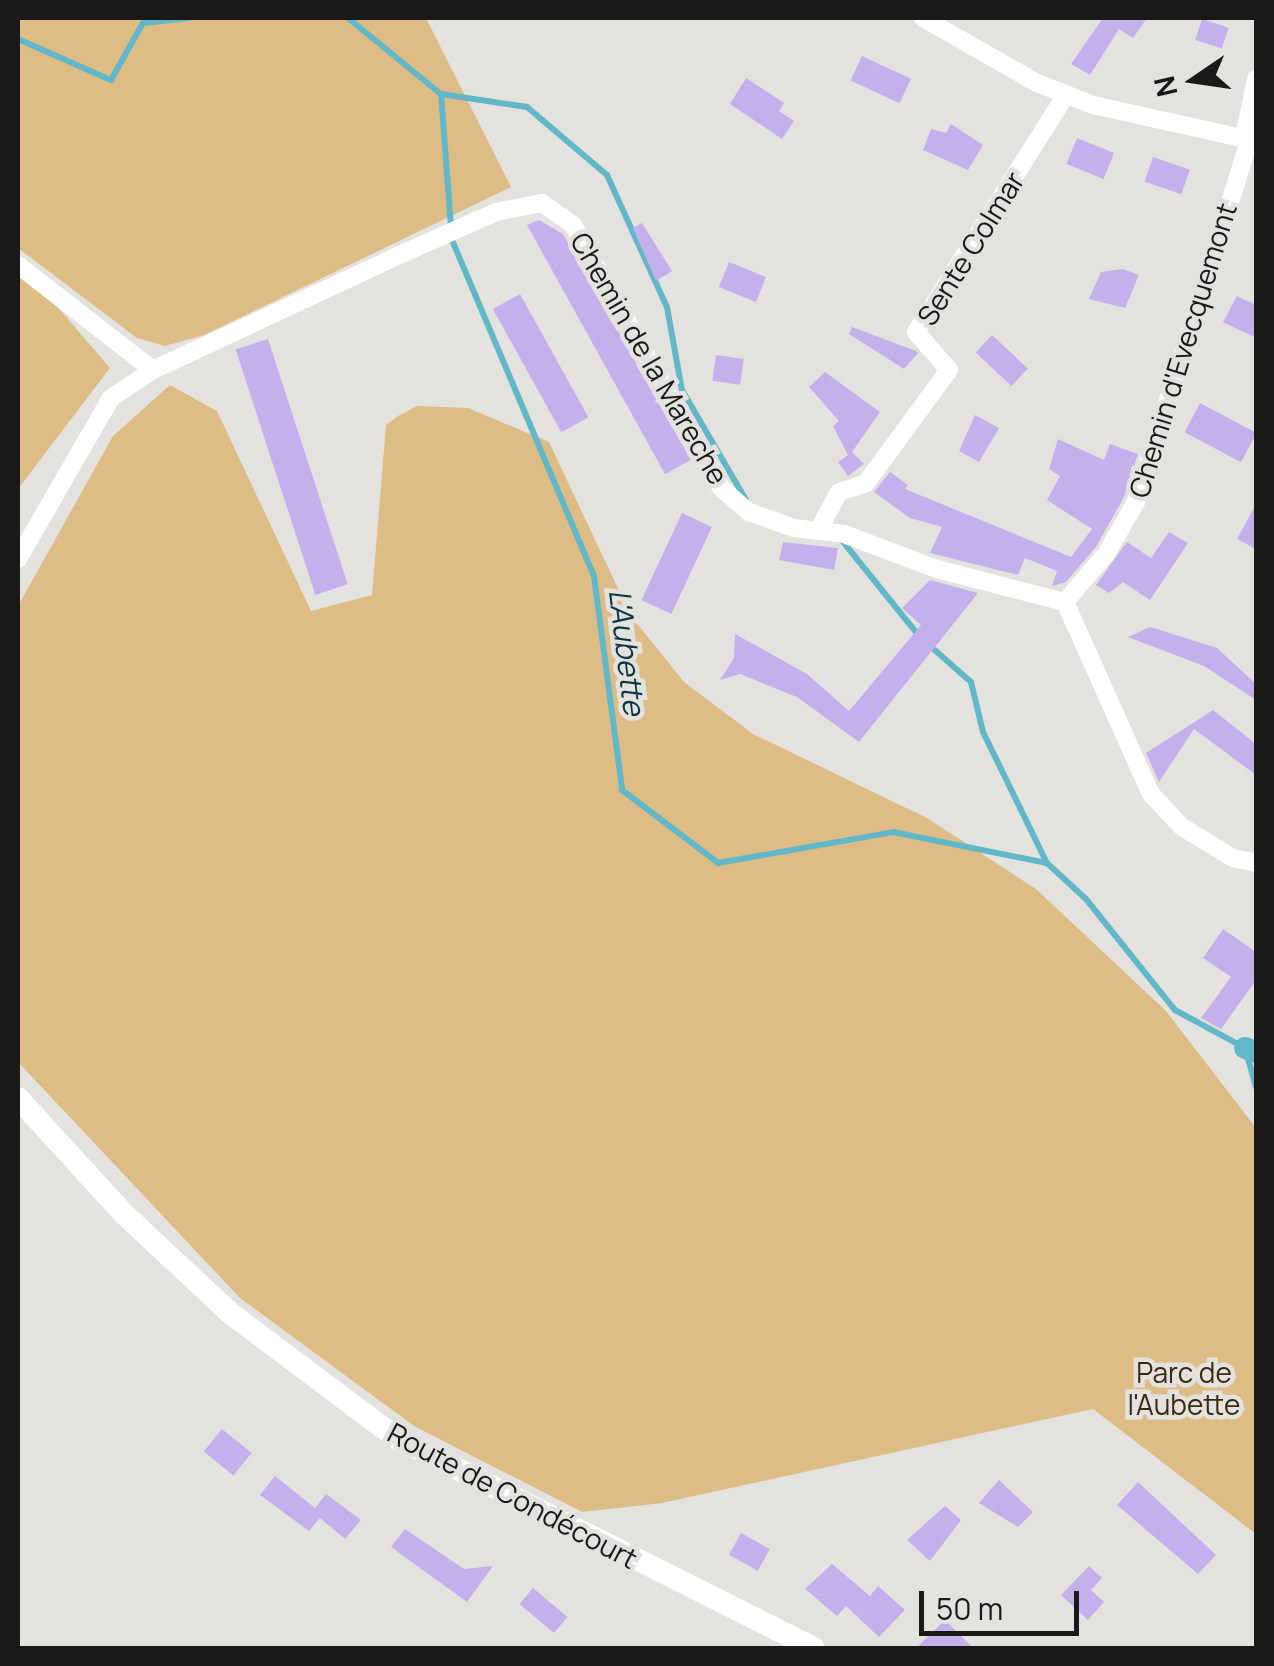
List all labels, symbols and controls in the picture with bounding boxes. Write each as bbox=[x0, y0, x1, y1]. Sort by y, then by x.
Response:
north arrow bbox=[1144, 30, 1244, 130]
text: N bbox=[1144, 73, 1186, 101]
street label: Sente Colmar bbox=[909, 165, 1031, 331]
street label: Chemin d'Evecquemont bbox=[1121, 199, 1243, 501]
street label: Chemin de la Mareche bbox=[564, 226, 736, 490]
water label: L'Aubette bbox=[601, 587, 653, 717]
park label: Parc de l'Aubette bbox=[1128, 1355, 1240, 1421]
street label: Route de Condécourt bbox=[383, 1415, 643, 1575]
scale bar bbox=[924, 1571, 1084, 1633]
text: 50 m bbox=[936, 1588, 1003, 1629]

